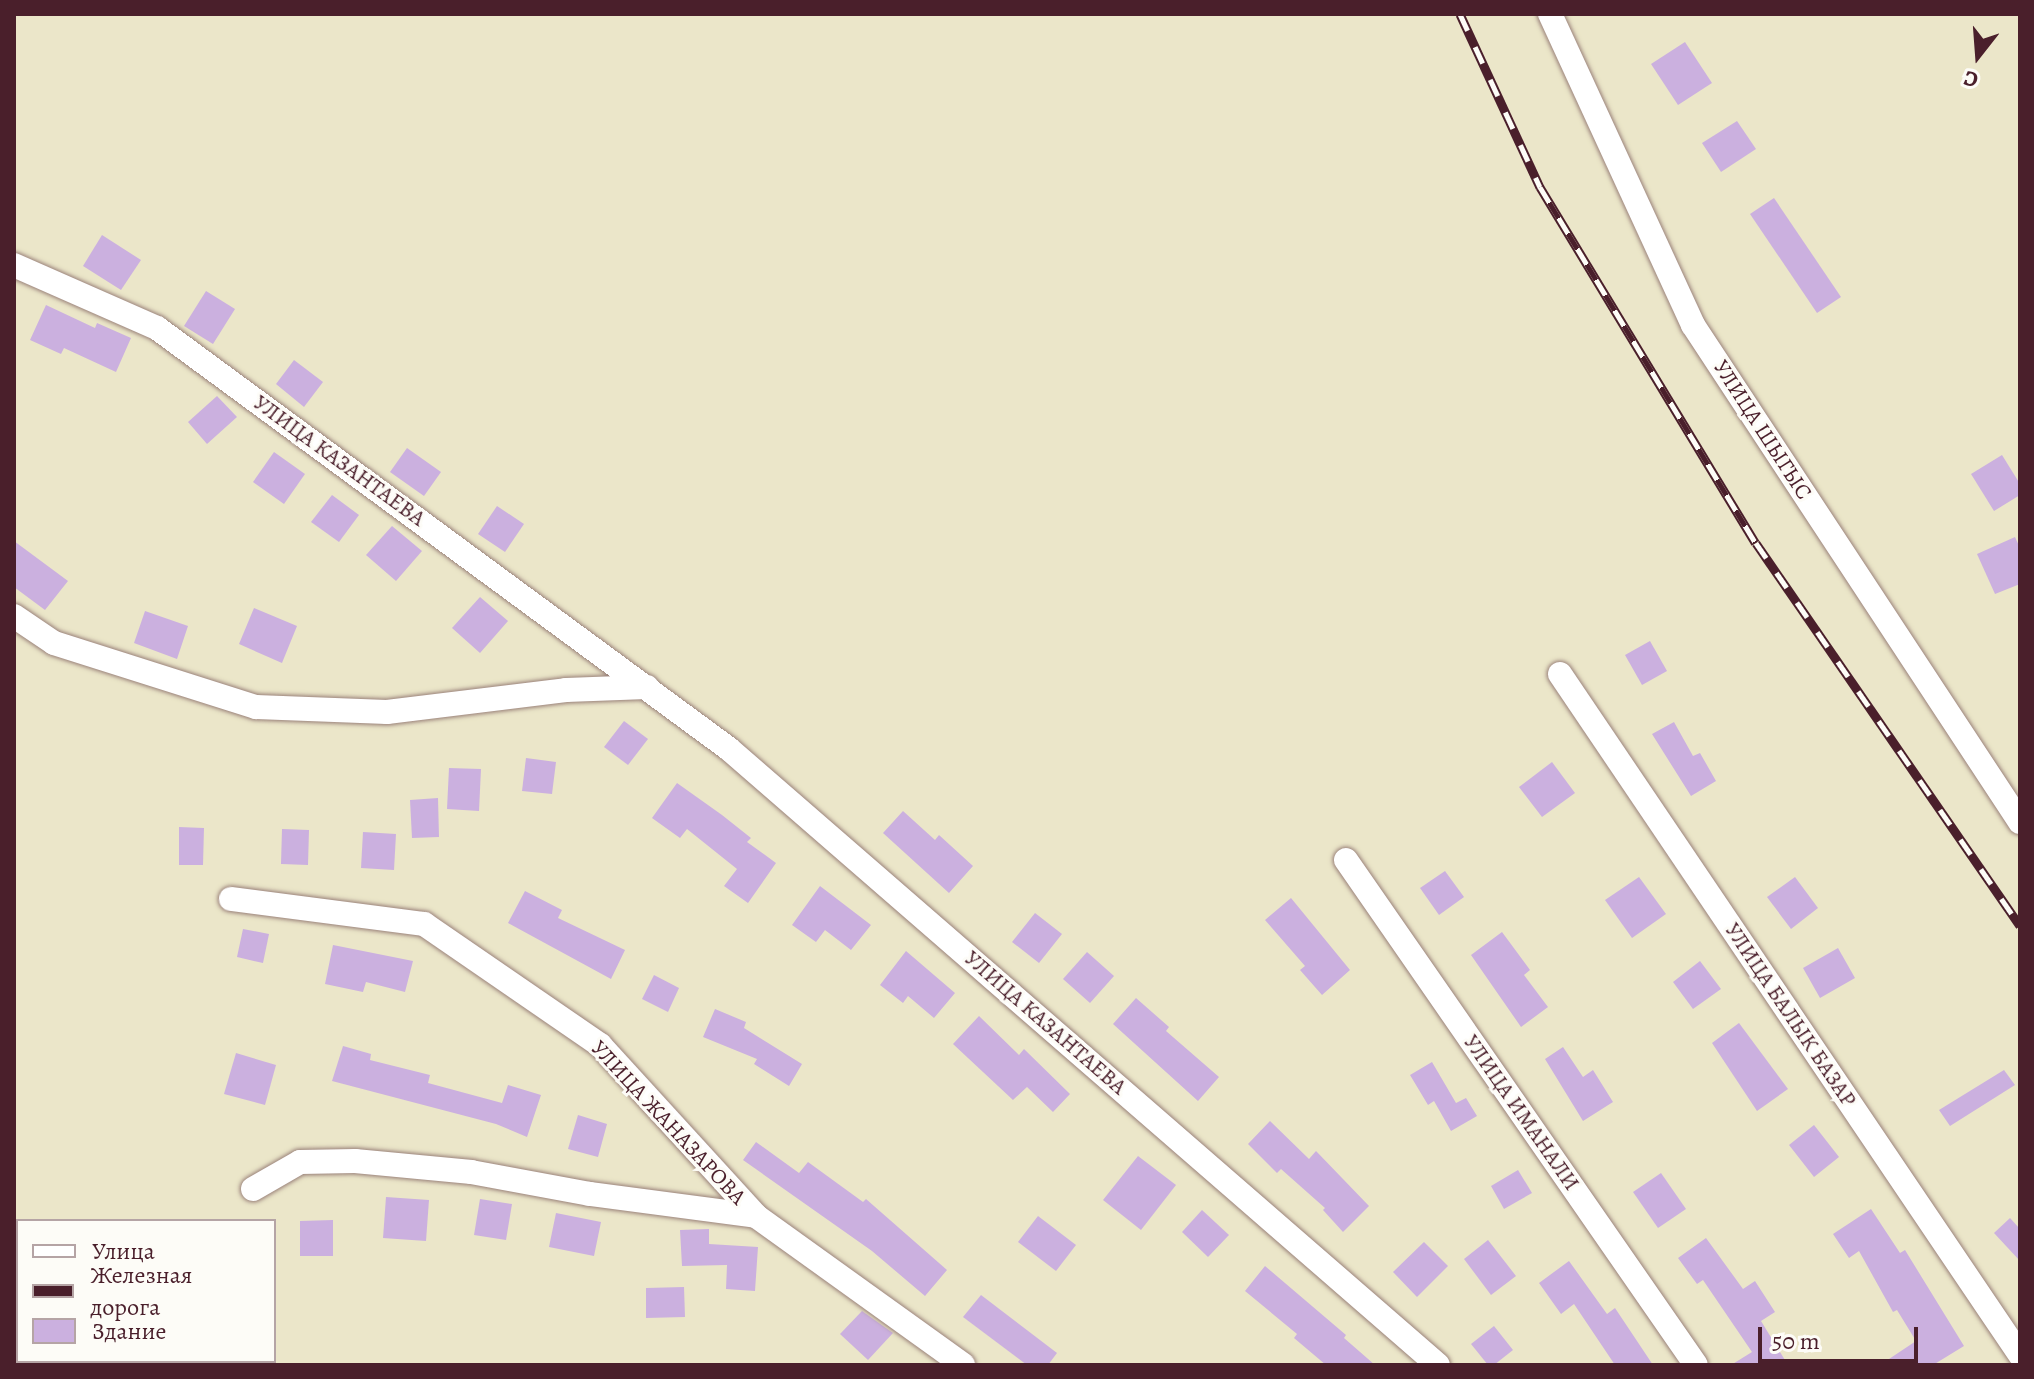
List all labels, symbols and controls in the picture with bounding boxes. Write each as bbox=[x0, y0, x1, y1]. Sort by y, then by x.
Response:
north arrow bbox=[1938, 16, 2018, 96]
text: С bbox=[1960, 63, 1982, 95]
street label: УЛИЦА ШЫГЫС bbox=[1707, 355, 1817, 505]
street label: УЛИЦА КАЗАНТАЕВА bbox=[248, 390, 430, 532]
street label: УЛИЦА БАЛЫК БАЗАР bbox=[1719, 918, 1861, 1112]
street label: УЛИЦА КАЗАНТАЕВА bbox=[959, 945, 1131, 1101]
street label: УЛИЦА ИМАНАЛИ bbox=[1457, 1030, 1585, 1196]
street label: УЛИЦА ЖАНАЗАРОВА bbox=[585, 1035, 751, 1211]
legend bbox=[16, 1219, 276, 1363]
text: Улица bbox=[92, 1235, 155, 1267]
text: Железная дорога bbox=[90, 1259, 192, 1323]
scale bar bbox=[1762, 1311, 1922, 1361]
text: Здание bbox=[92, 1315, 167, 1347]
text: 50 m bbox=[1772, 1325, 1820, 1357]

